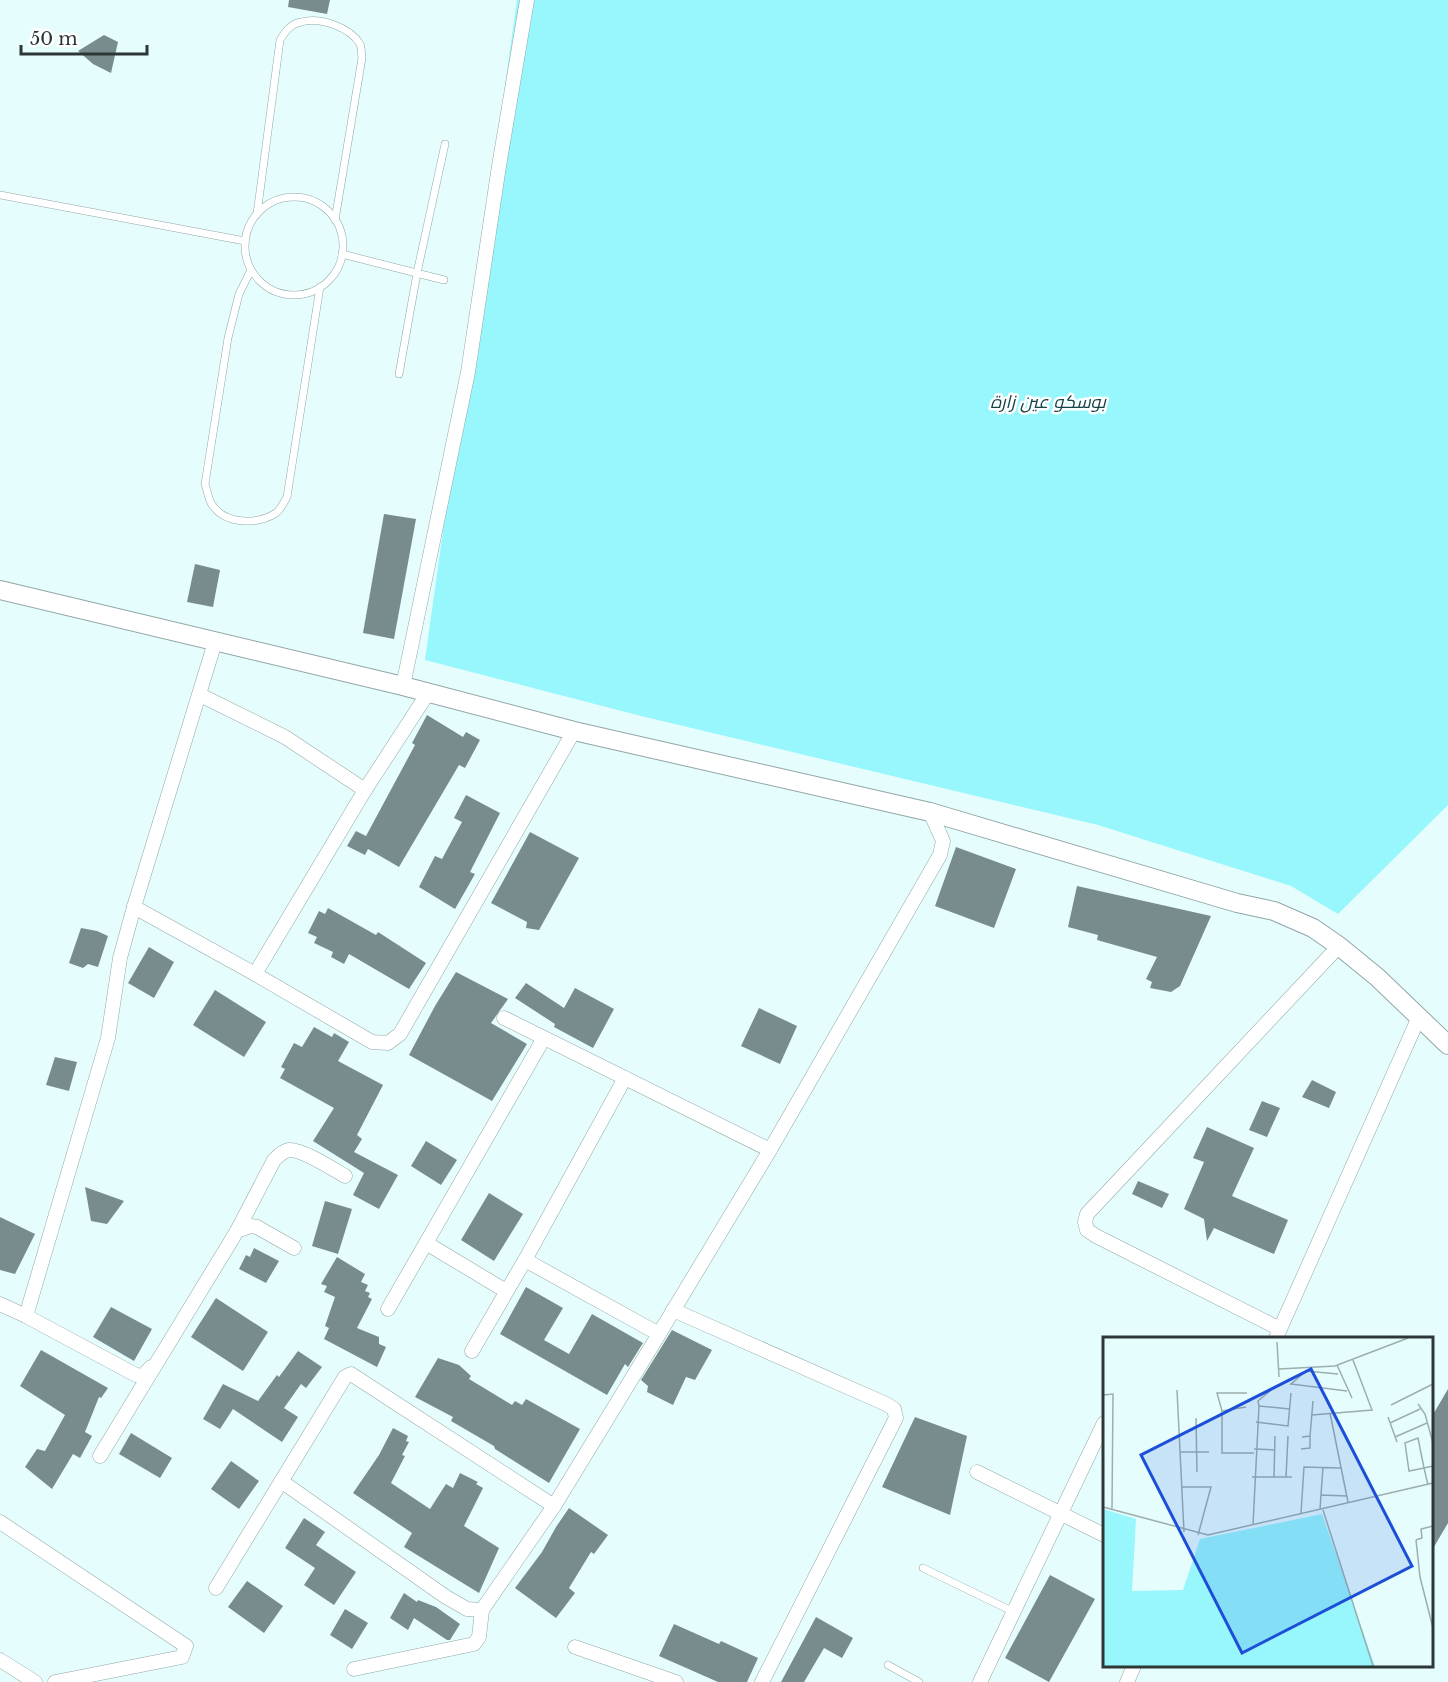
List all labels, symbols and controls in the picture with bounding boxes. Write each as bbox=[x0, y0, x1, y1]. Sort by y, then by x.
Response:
scale bar bbox=[21, 18, 147, 56]
text: 50 m bbox=[30, 28, 78, 50]
park label: بوسكو عين زارة bbox=[990, 391, 1107, 413]
inset map bbox=[1103, 1337, 1433, 1667]

